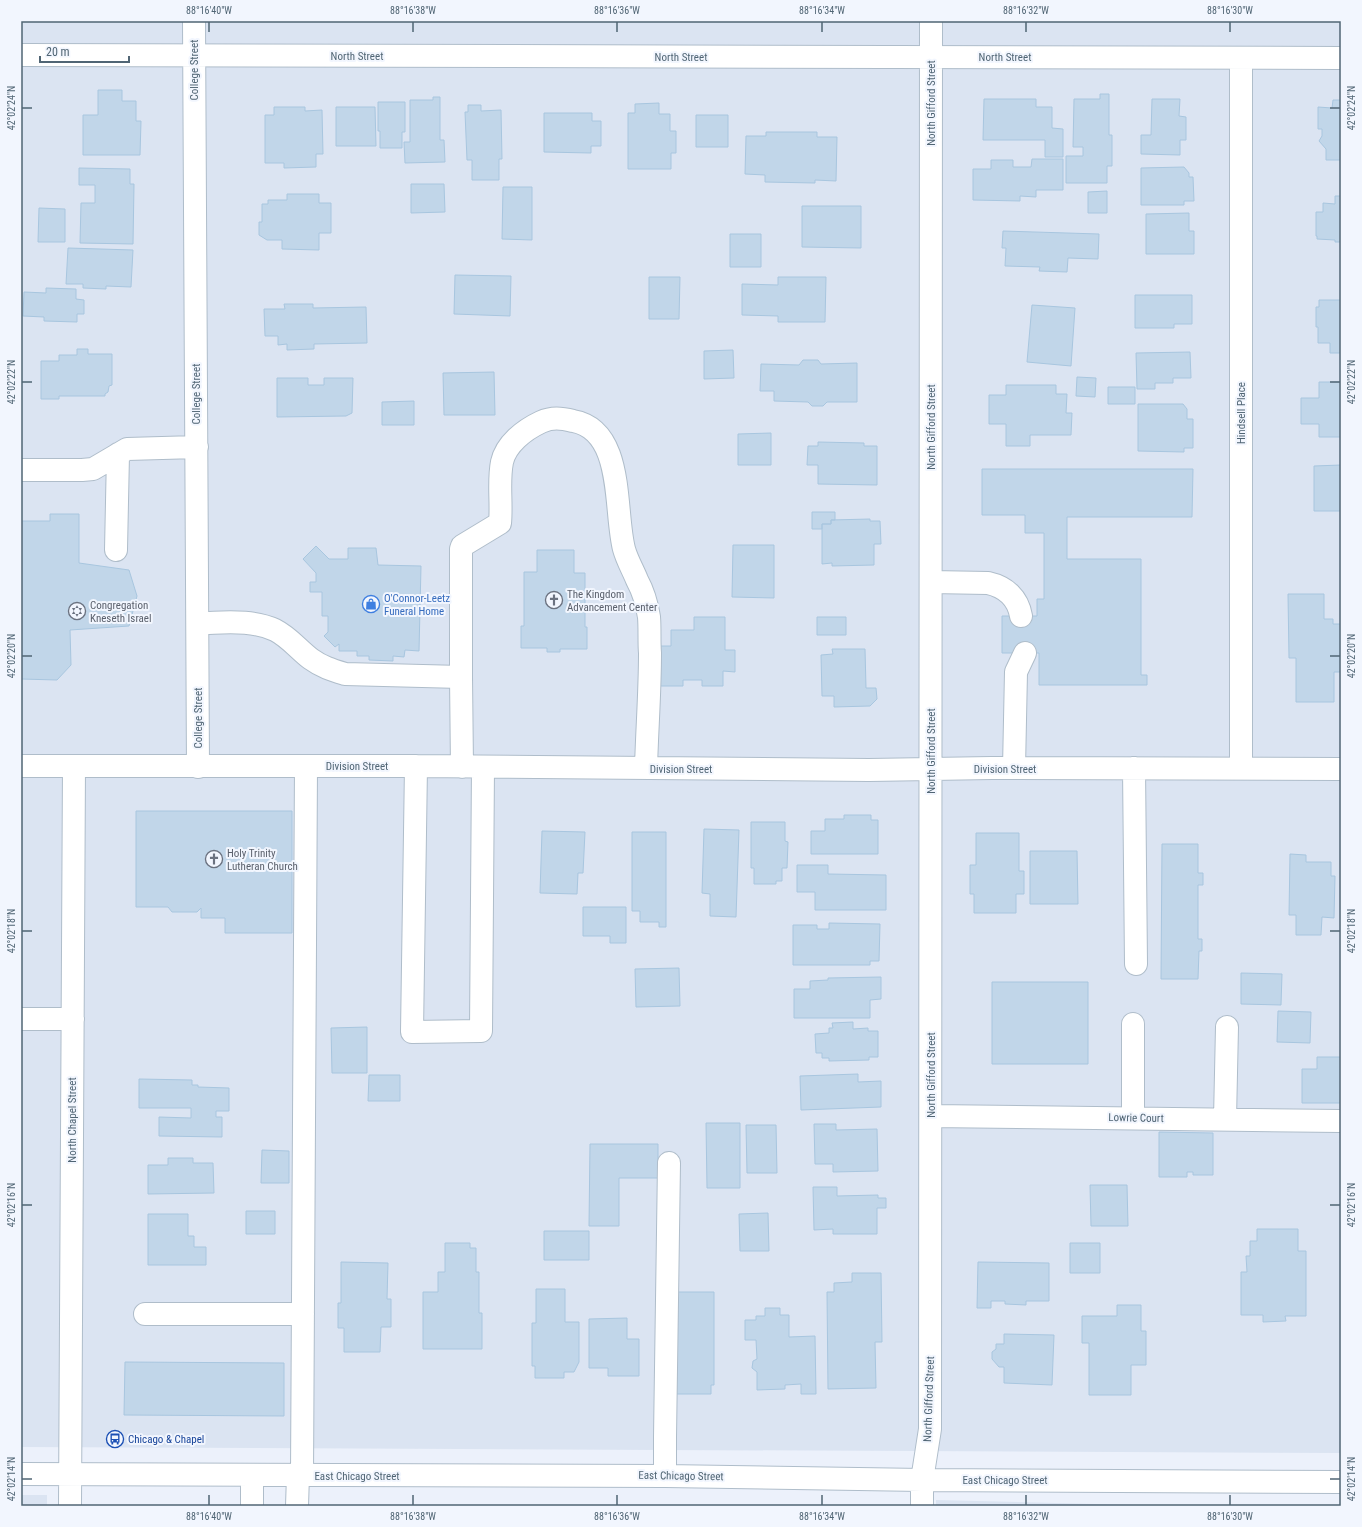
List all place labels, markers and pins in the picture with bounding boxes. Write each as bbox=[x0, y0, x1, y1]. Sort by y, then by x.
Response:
place label: The Kingdom Advancement Center bbox=[567, 588, 658, 614]
church icon: The Kingdom Advancement Center bbox=[544, 590, 564, 610]
place label: O'Connor-Leetz Funeral Home bbox=[384, 592, 450, 618]
shop icon: O'Connor-Leetz Funeral Home bbox=[361, 594, 381, 614]
place label: Congregation Kneseth Israel bbox=[90, 599, 151, 625]
synagogue icon: Congregation Kneseth Israel bbox=[67, 601, 87, 621]
place label: Holy Trinity Lutheran Church bbox=[227, 847, 298, 873]
church icon: Holy Trinity Lutheran Church bbox=[204, 849, 224, 869]
bus stop icon: Chicago & Chapel bbox=[105, 1429, 125, 1449]
place label: Chicago & Chapel bbox=[128, 1433, 204, 1446]

